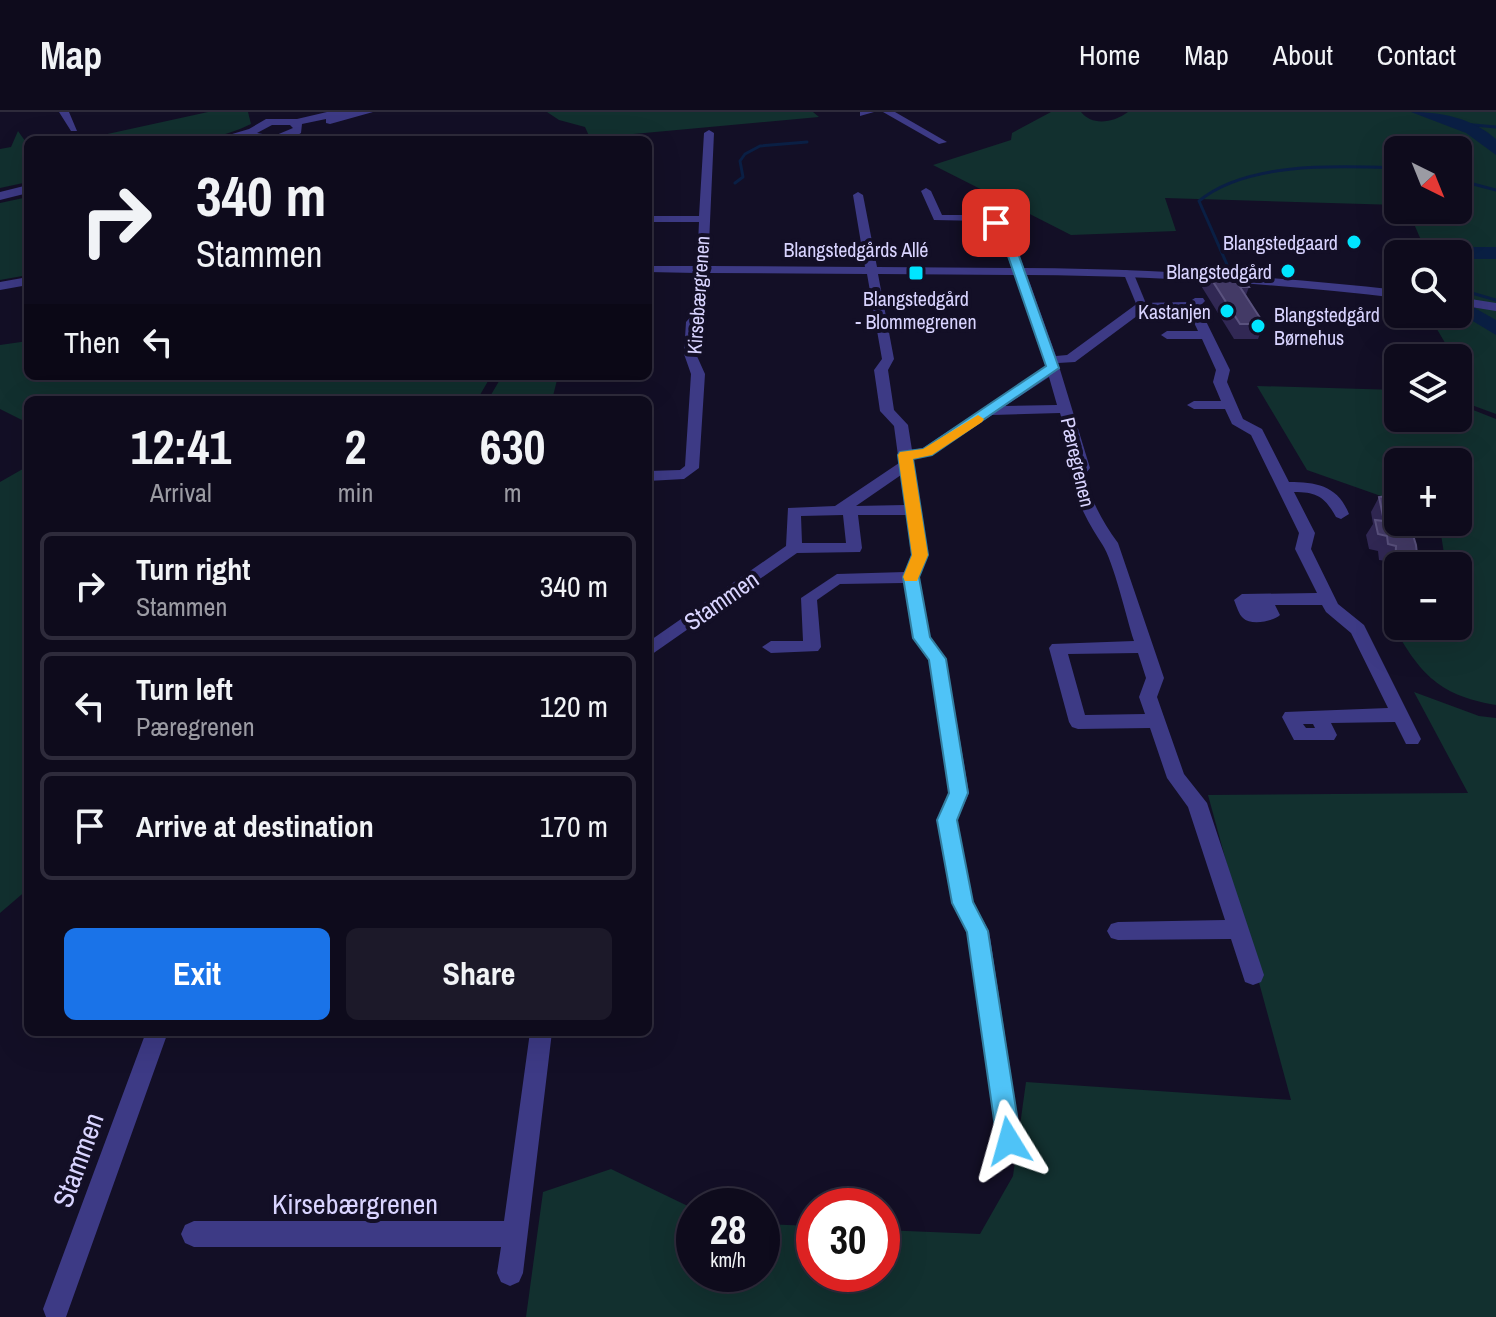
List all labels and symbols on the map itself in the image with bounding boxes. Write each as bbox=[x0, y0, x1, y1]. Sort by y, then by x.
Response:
north arrow bbox=[1384, 136, 1472, 224]
pin bbox=[962, 189, 1030, 257]
place label: Blangstedgaard bbox=[1223, 229, 1338, 256]
marker: Blangstedgaard bbox=[1345, 233, 1363, 251]
street label: Kirsebærgrenen bbox=[680, 235, 716, 355]
street label: Blangstedgårds Allé bbox=[784, 236, 928, 263]
place label: Blangstedgård bbox=[1166, 258, 1272, 285]
marker: Blangstedgård bbox=[1279, 262, 1297, 280]
marker: Blangstedgård - Blommegrenen bbox=[907, 264, 925, 282]
place label: Blangstedgård - Blommegrenen bbox=[855, 285, 977, 335]
place label: Kastanjen bbox=[1138, 298, 1211, 325]
place label: Blangstedgård Børnehus bbox=[1274, 301, 1380, 351]
marker: Kastanjen bbox=[1218, 302, 1236, 320]
marker: Blangstedgård Børnehus bbox=[1249, 317, 1267, 335]
street label: Pæregrenen bbox=[1055, 415, 1101, 509]
street label: Stammen bbox=[677, 563, 765, 637]
position arrow bbox=[967, 1099, 1051, 1183]
street label: Stammen bbox=[43, 1107, 113, 1213]
street label: Kirsebærgrenen bbox=[272, 1185, 438, 1223]
speed limit sign: 30 bbox=[796, 1188, 900, 1292]

